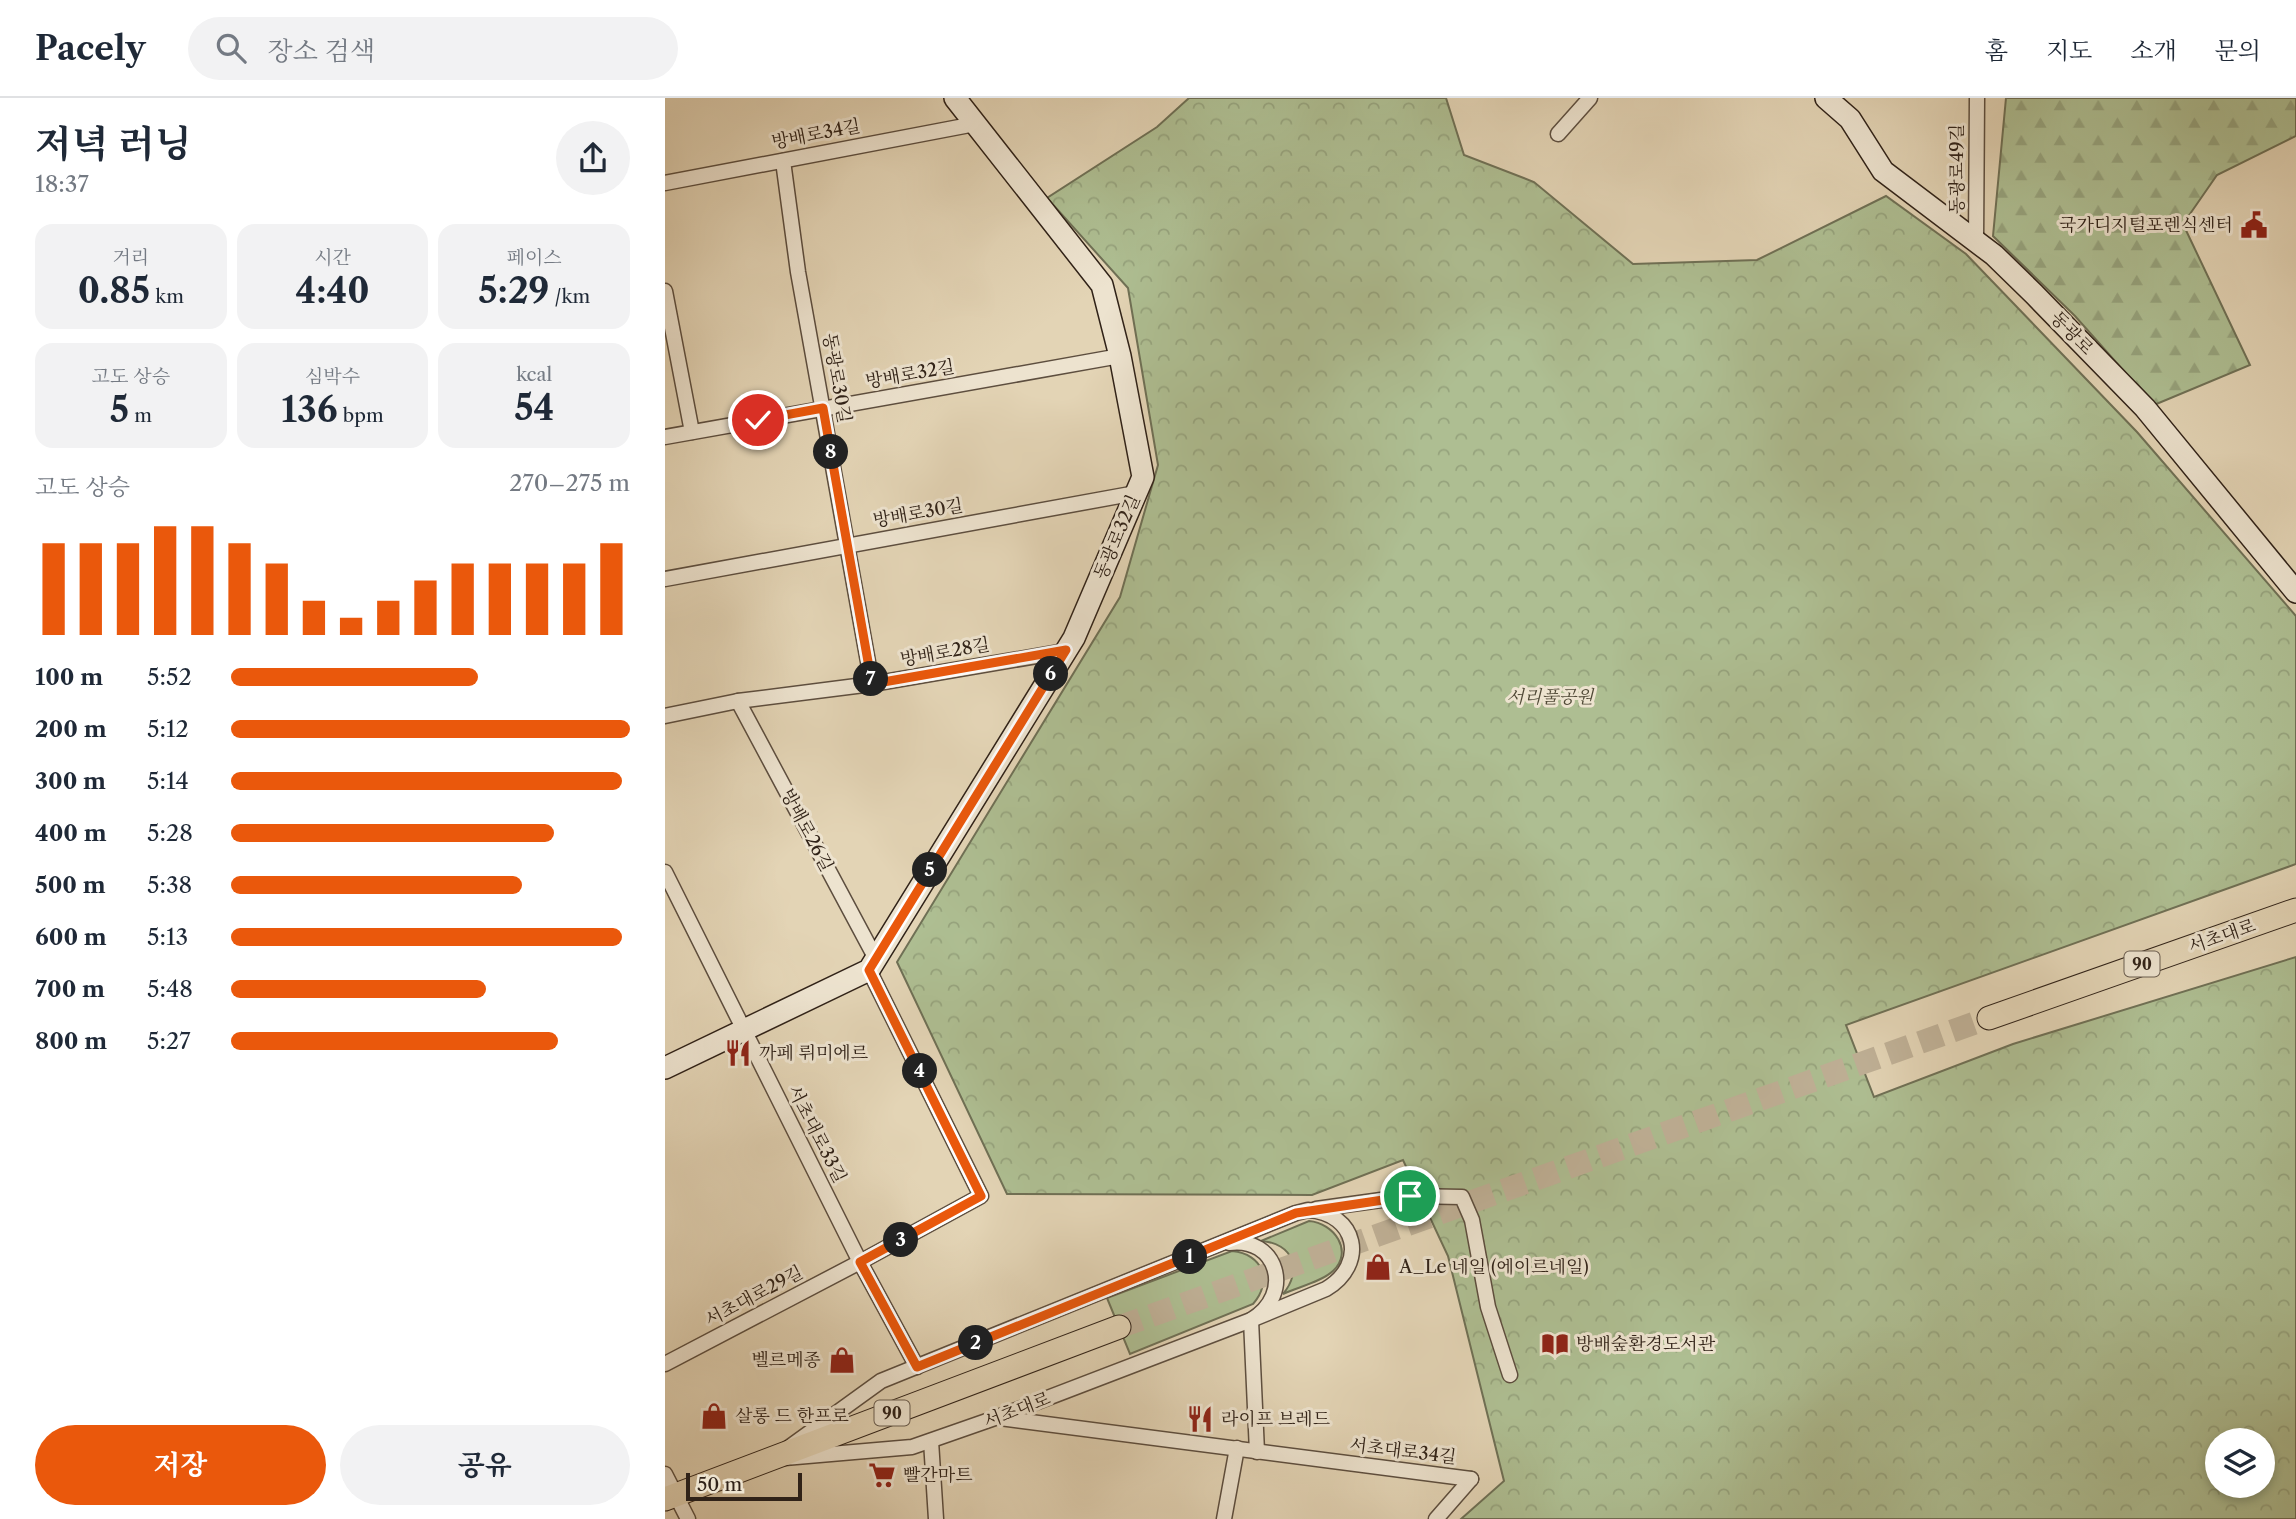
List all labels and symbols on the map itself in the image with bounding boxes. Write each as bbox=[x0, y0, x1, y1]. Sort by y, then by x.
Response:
street label: 방배로34길 bbox=[770, 115, 862, 153]
street label: 동광로49길 bbox=[1946, 124, 1968, 214]
public building icon: 국가디지털포렌식센터 bbox=[2239, 210, 2269, 240]
place label: 국가디지털포렌식센터 bbox=[2059, 214, 2233, 236]
street label: 동광로 bbox=[2046, 307, 2098, 359]
street label: 동광로30길 bbox=[818, 331, 856, 425]
street label: 방배로32길 bbox=[864, 355, 956, 393]
pin bbox=[728, 390, 788, 450]
pin: 8 bbox=[813, 434, 849, 470]
street label: 동광로32길 bbox=[1089, 491, 1145, 583]
street label: 방배로30길 bbox=[871, 494, 965, 532]
street label: 방배로28길 bbox=[898, 633, 992, 671]
pin: 6 bbox=[1033, 656, 1069, 692]
pin: 7 bbox=[853, 662, 889, 696]
park label: 서리풀공원 bbox=[1507, 686, 1595, 708]
street label: 방배로26길 bbox=[776, 785, 838, 875]
pin: 5 bbox=[912, 852, 947, 888]
street label: 서초대로 bbox=[2186, 914, 2258, 958]
road number: 90 bbox=[2125, 951, 2159, 976]
restaurant icon: 까페 뤼미에르 bbox=[723, 1038, 753, 1068]
place label: 까페 뤼미에르 bbox=[759, 1042, 869, 1064]
pin: 4 bbox=[903, 1054, 937, 1088]
street label: 서초대로33길 bbox=[783, 1081, 851, 1187]
pin bbox=[1380, 1166, 1440, 1226]
pin: 3 bbox=[883, 1222, 919, 1258]
pin: 1 bbox=[1173, 1240, 1207, 1274]
shop icon: A_Le 네일 (에이르네일) bbox=[1363, 1252, 1393, 1282]
place label: A_Le 네일 (에이르네일) bbox=[1398, 1256, 1589, 1278]
street label: 서초대로29길 bbox=[701, 1261, 807, 1331]
pin: 2 bbox=[959, 1326, 993, 1360]
library icon: 방배숲환경도서관 bbox=[1540, 1329, 1570, 1359]
place label: 방배숲환경도서관 bbox=[1576, 1333, 1716, 1355]
shop icon: 벨르메종 bbox=[827, 1345, 857, 1375]
place label: 벨르메종 bbox=[751, 1349, 821, 1371]
street label: 서초대로 bbox=[981, 1387, 1053, 1433]
road number: 90 bbox=[875, 1400, 909, 1426]
shop icon: 살롱 드 한프로 bbox=[699, 1401, 729, 1431]
restaurant icon: 라이프 브레드 bbox=[1185, 1404, 1215, 1434]
place label: 살롱 드 한프로 bbox=[735, 1405, 849, 1427]
place label: 라이프 브레드 bbox=[1221, 1408, 1331, 1430]
street label: 서초대로34길 bbox=[1348, 1434, 1458, 1468]
supermarket icon: 빨간마트 bbox=[867, 1460, 897, 1490]
place label: 빨간마트 bbox=[903, 1464, 973, 1486]
scale bar bbox=[686, 1470, 801, 1502]

